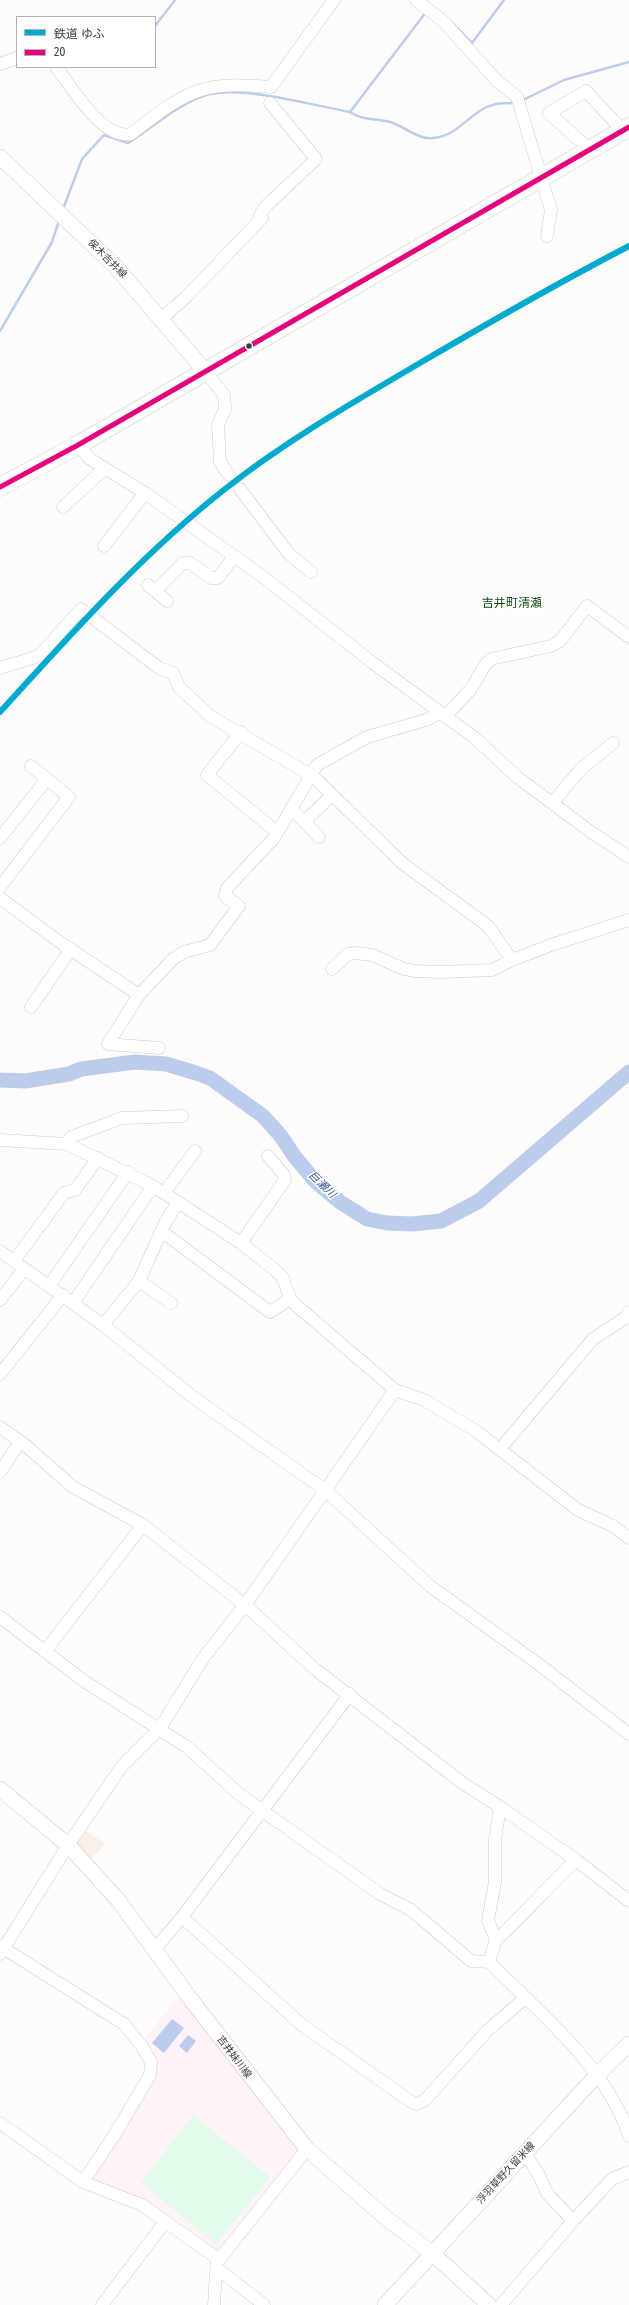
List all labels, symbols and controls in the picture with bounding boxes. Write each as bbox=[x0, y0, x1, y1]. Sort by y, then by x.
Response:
legend bbox=[16, 16, 156, 68]
text: 鉄道 ゆふ bbox=[54, 27, 105, 41]
text: 20 bbox=[54, 45, 66, 59]
street label: 保木吉井線 bbox=[85, 237, 129, 281]
unlabelled marker bbox=[244, 341, 254, 351]
district label: 吉井町清瀬 bbox=[482, 597, 542, 611]
water label: 巨瀬川 bbox=[306, 1169, 338, 1201]
street label: 吉井妹川線 bbox=[214, 2033, 254, 2081]
street label: 浮羽草野久留米線 bbox=[474, 2140, 538, 2206]

